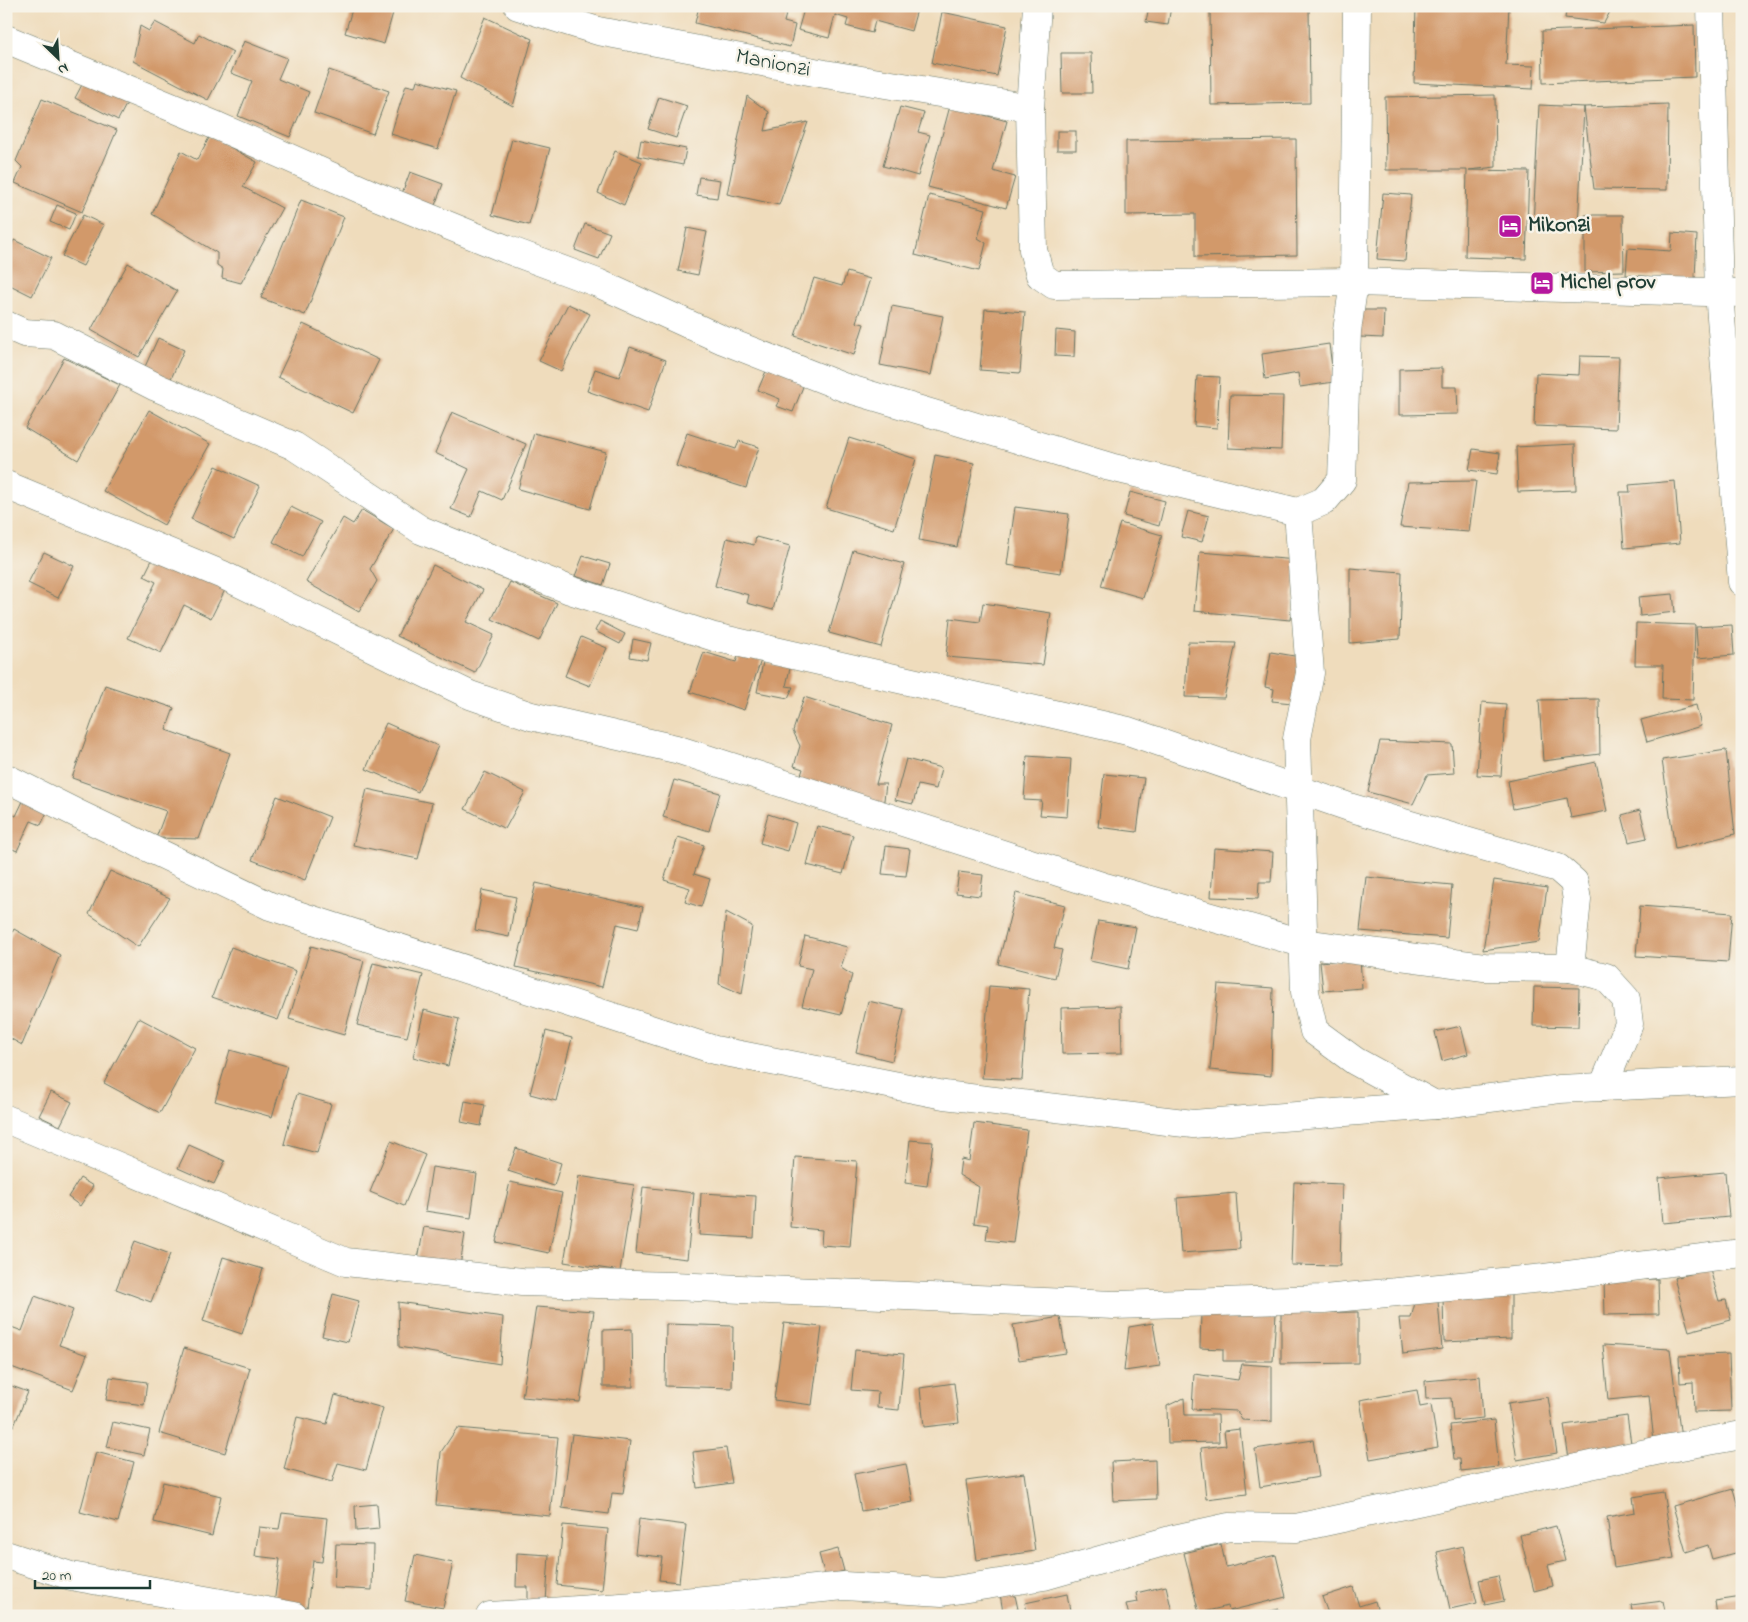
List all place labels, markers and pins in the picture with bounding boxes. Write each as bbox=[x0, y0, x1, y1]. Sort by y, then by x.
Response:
place label: Mikonzi bbox=[1528, 210, 1590, 242]
hotel icon: Mikonzi bbox=[1497, 213, 1523, 239]
place label: Michel prov bbox=[1560, 267, 1656, 299]
hotel icon: Michel prov bbox=[1529, 270, 1555, 296]

